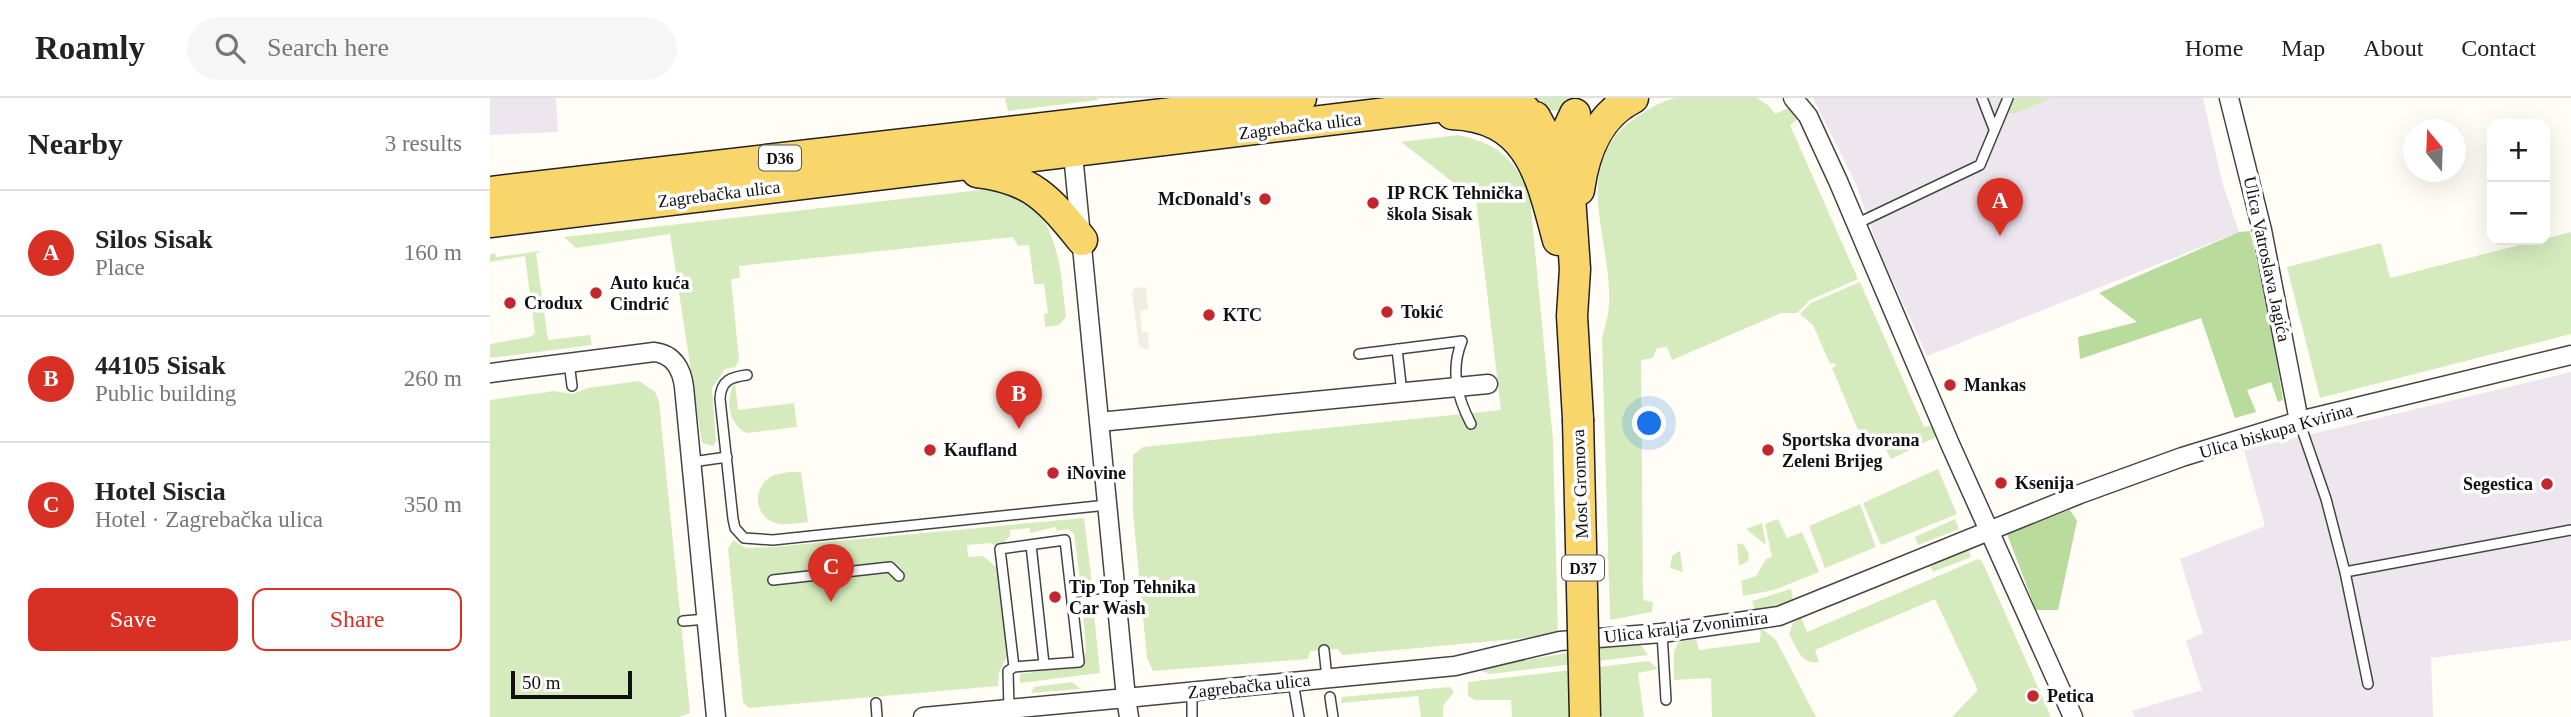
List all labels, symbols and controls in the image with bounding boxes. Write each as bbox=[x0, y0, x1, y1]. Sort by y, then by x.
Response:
search box bbox=[187, 17, 677, 80]
icon: search bbox=[211, 29, 249, 67]
text: Roamly bbox=[35, 30, 145, 66]
text: Search here bbox=[267, 33, 389, 62]
text: Home bbox=[2185, 35, 2243, 61]
text: Map bbox=[2281, 35, 2325, 61]
text: About bbox=[2363, 35, 2423, 61]
text: Contact bbox=[2461, 35, 2536, 61]
street label: Zagrebačka ulica bbox=[1238, 109, 1362, 143]
north arrow bbox=[2403, 119, 2466, 182]
map controls bbox=[2487, 119, 2550, 245]
button: + bbox=[2487, 119, 2550, 182]
text: Nearby bbox=[28, 127, 123, 160]
text: 3 results bbox=[385, 131, 462, 156]
road number: D36 bbox=[759, 146, 801, 170]
street label: Ulica Vatroslava Jagića bbox=[2240, 174, 2294, 344]
street label: Zagrebačka ulica bbox=[657, 177, 781, 211]
pin: A bbox=[1977, 178, 2023, 236]
button: − bbox=[2487, 182, 2550, 245]
place label: IP RCK Tehnička škola Sisak bbox=[1387, 183, 1523, 224]
place label: McDonald's bbox=[1158, 189, 1251, 209]
marker: McDonald's bbox=[1257, 191, 1273, 207]
marker: IP RCK Tehnička škola Sisak bbox=[1365, 195, 1381, 211]
text: Silos Sisak bbox=[95, 225, 213, 254]
text: A bbox=[43, 240, 59, 265]
text: 160 m bbox=[404, 240, 462, 265]
text: Place bbox=[95, 255, 145, 280]
place label: Auto kuća Cindrić bbox=[610, 273, 690, 314]
marker: Auto kuća Cindrić bbox=[588, 285, 604, 301]
place label: Crodux bbox=[524, 293, 583, 313]
marker: Crodux bbox=[502, 295, 518, 311]
place label: Tokić bbox=[1401, 302, 1443, 322]
marker: Tokić bbox=[1379, 304, 1395, 320]
place label: KTC bbox=[1223, 305, 1262, 325]
marker: KTC bbox=[1201, 307, 1217, 323]
text: 44105 Sisak bbox=[95, 351, 226, 380]
text: B bbox=[43, 366, 59, 391]
text: 260 m bbox=[404, 366, 462, 391]
pin: B bbox=[996, 371, 1042, 429]
place label: Mankas bbox=[1964, 375, 2026, 395]
marker: Mankas bbox=[1942, 377, 1958, 393]
text: Public building bbox=[95, 381, 236, 406]
street label: Ulica biskupa Kvirina bbox=[2197, 399, 2355, 463]
your location bbox=[1632, 406, 1666, 440]
street label: Most Gromova bbox=[1568, 429, 1592, 539]
place label: Sportska dvorana Zeleni Brijeg bbox=[1782, 430, 1920, 471]
place label: Kaufland bbox=[944, 440, 1017, 460]
marker: Kaufland bbox=[922, 442, 938, 458]
marker: Sportska dvorana Zeleni Brijeg bbox=[1760, 442, 1776, 458]
place label: iNovine bbox=[1067, 463, 1126, 483]
marker: iNovine bbox=[1045, 465, 1061, 481]
place label: Ksenija bbox=[2015, 473, 2074, 493]
place label: Segestica bbox=[2463, 474, 2533, 494]
marker: Ksenija bbox=[1993, 475, 2009, 491]
marker: Segestica bbox=[2539, 476, 2555, 492]
text: Hotel Siscia bbox=[95, 477, 226, 506]
text: C bbox=[43, 492, 59, 517]
text: 350 m bbox=[404, 492, 462, 517]
text: Hotel · Zagrebačka ulica bbox=[95, 507, 323, 532]
pin: C bbox=[808, 544, 854, 602]
road number: D37 bbox=[1562, 555, 1604, 580]
place label: Tip Top Tehnika Car Wash bbox=[1069, 577, 1196, 618]
button: Save bbox=[28, 588, 238, 651]
button: Share bbox=[252, 588, 462, 651]
marker: Tip Top Tehnika Car Wash bbox=[1047, 589, 1063, 605]
street label: Ulica kralja Zvonimira bbox=[1603, 607, 1769, 647]
scale bar bbox=[511, 668, 632, 700]
street label: Zagrebačka ulica bbox=[1187, 670, 1311, 702]
text: 50 m bbox=[522, 672, 561, 693]
place label: Petica bbox=[2047, 686, 2094, 706]
marker: Petica bbox=[2025, 688, 2041, 704]

